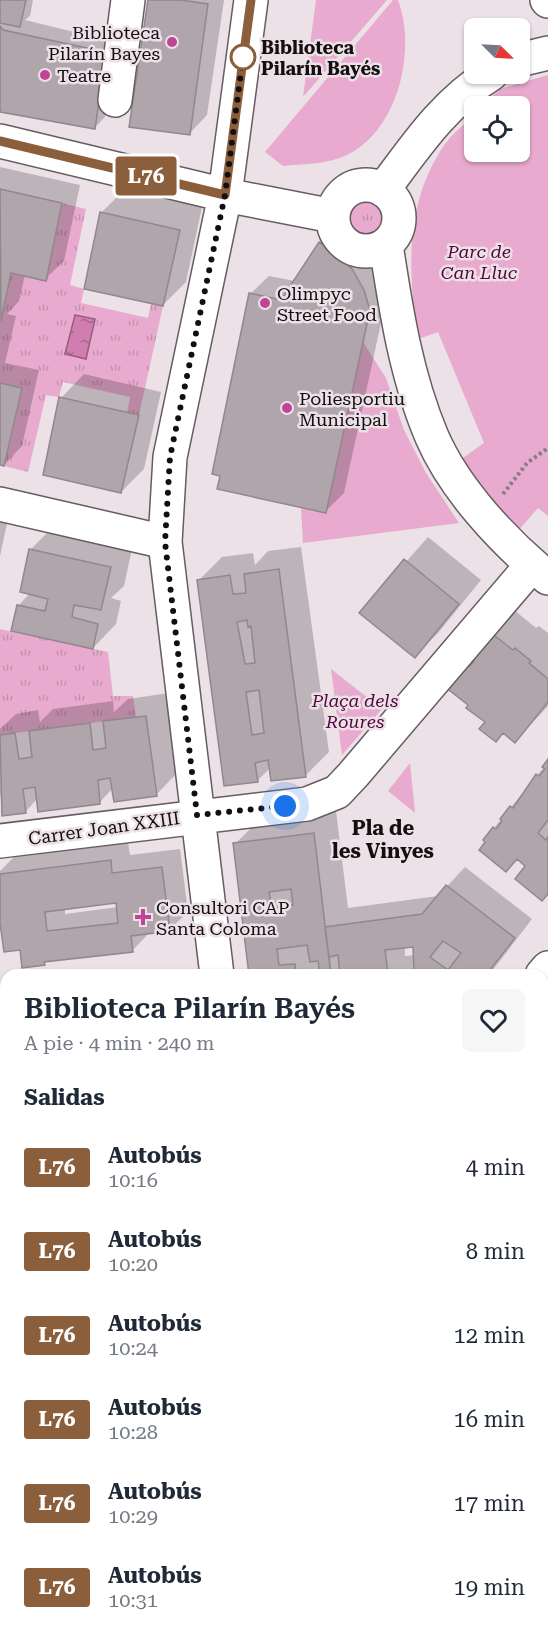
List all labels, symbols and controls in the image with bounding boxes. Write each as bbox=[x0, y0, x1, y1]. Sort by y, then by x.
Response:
north arrow bbox=[464, 18, 530, 84]
map controls bbox=[464, 18, 530, 162]
place label: Biblioteca Pilarín Bayes bbox=[48, 22, 160, 64]
marker: Biblioteca Pilarín Bayes bbox=[165, 35, 179, 49]
place label: Biblioteca Pilarín Bayés bbox=[261, 37, 380, 79]
marker: Biblioteca Pilarín Bayés bbox=[230, 44, 256, 70]
place label: Teatre bbox=[57, 65, 111, 86]
marker: Teatre bbox=[38, 68, 52, 82]
button: locate bbox=[464, 96, 530, 162]
line badge: L76 bbox=[112, 156, 180, 195]
text: L76 bbox=[128, 164, 164, 188]
park label: Parc de Can Lluc bbox=[441, 241, 518, 283]
place label: Olimpyc Street Food bbox=[277, 283, 377, 325]
marker: Olimpyc Street Food bbox=[258, 296, 272, 310]
place label: Poliesportiu Municipal bbox=[299, 388, 405, 430]
marker: Poliesportiu Municipal bbox=[280, 401, 294, 415]
park label: Plaça dels Roures bbox=[311, 690, 398, 732]
your location bbox=[270, 791, 300, 821]
street label: Carrer Joan XXIII bbox=[27, 807, 181, 849]
district label: Pla de les Vinyes bbox=[332, 816, 434, 863]
place label: Consultori CAP Santa Coloma bbox=[156, 897, 289, 939]
marker: Consultori CAP Santa Coloma bbox=[134, 908, 152, 926]
button: heart bbox=[462, 989, 525, 1052]
text: Biblioteca Pilarín Bayés bbox=[24, 992, 355, 1025]
text: A pie · 4 min · 240 m bbox=[24, 1031, 215, 1055]
text: Salidas bbox=[24, 1085, 105, 1110]
text: Autobús bbox=[108, 1143, 202, 1168]
text: L76 bbox=[39, 1155, 75, 1179]
text: 4 min bbox=[466, 1155, 525, 1180]
text: 10:16 bbox=[108, 1168, 158, 1192]
text: Autobús bbox=[108, 1227, 202, 1252]
text: L76 bbox=[39, 1239, 75, 1263]
text: 8 min bbox=[466, 1239, 525, 1264]
text: 10:20 bbox=[108, 1252, 158, 1276]
text: Autobús bbox=[108, 1311, 202, 1336]
text: L76 bbox=[39, 1323, 75, 1347]
text: 12 min bbox=[454, 1323, 525, 1348]
text: 10:24 bbox=[108, 1336, 158, 1360]
text: Autobús bbox=[108, 1395, 202, 1420]
text: L76 bbox=[39, 1407, 75, 1431]
text: 16 min bbox=[454, 1407, 525, 1432]
text: 10:28 bbox=[108, 1420, 158, 1444]
text: Autobús bbox=[108, 1479, 202, 1504]
text: L76 bbox=[39, 1491, 75, 1515]
text: 17 min bbox=[454, 1491, 525, 1516]
text: 10:29 bbox=[108, 1504, 158, 1528]
text: Autobús bbox=[108, 1563, 202, 1588]
text: L76 bbox=[39, 1575, 75, 1599]
text: 19 min bbox=[454, 1575, 525, 1600]
text: 10:31 bbox=[108, 1588, 158, 1612]

